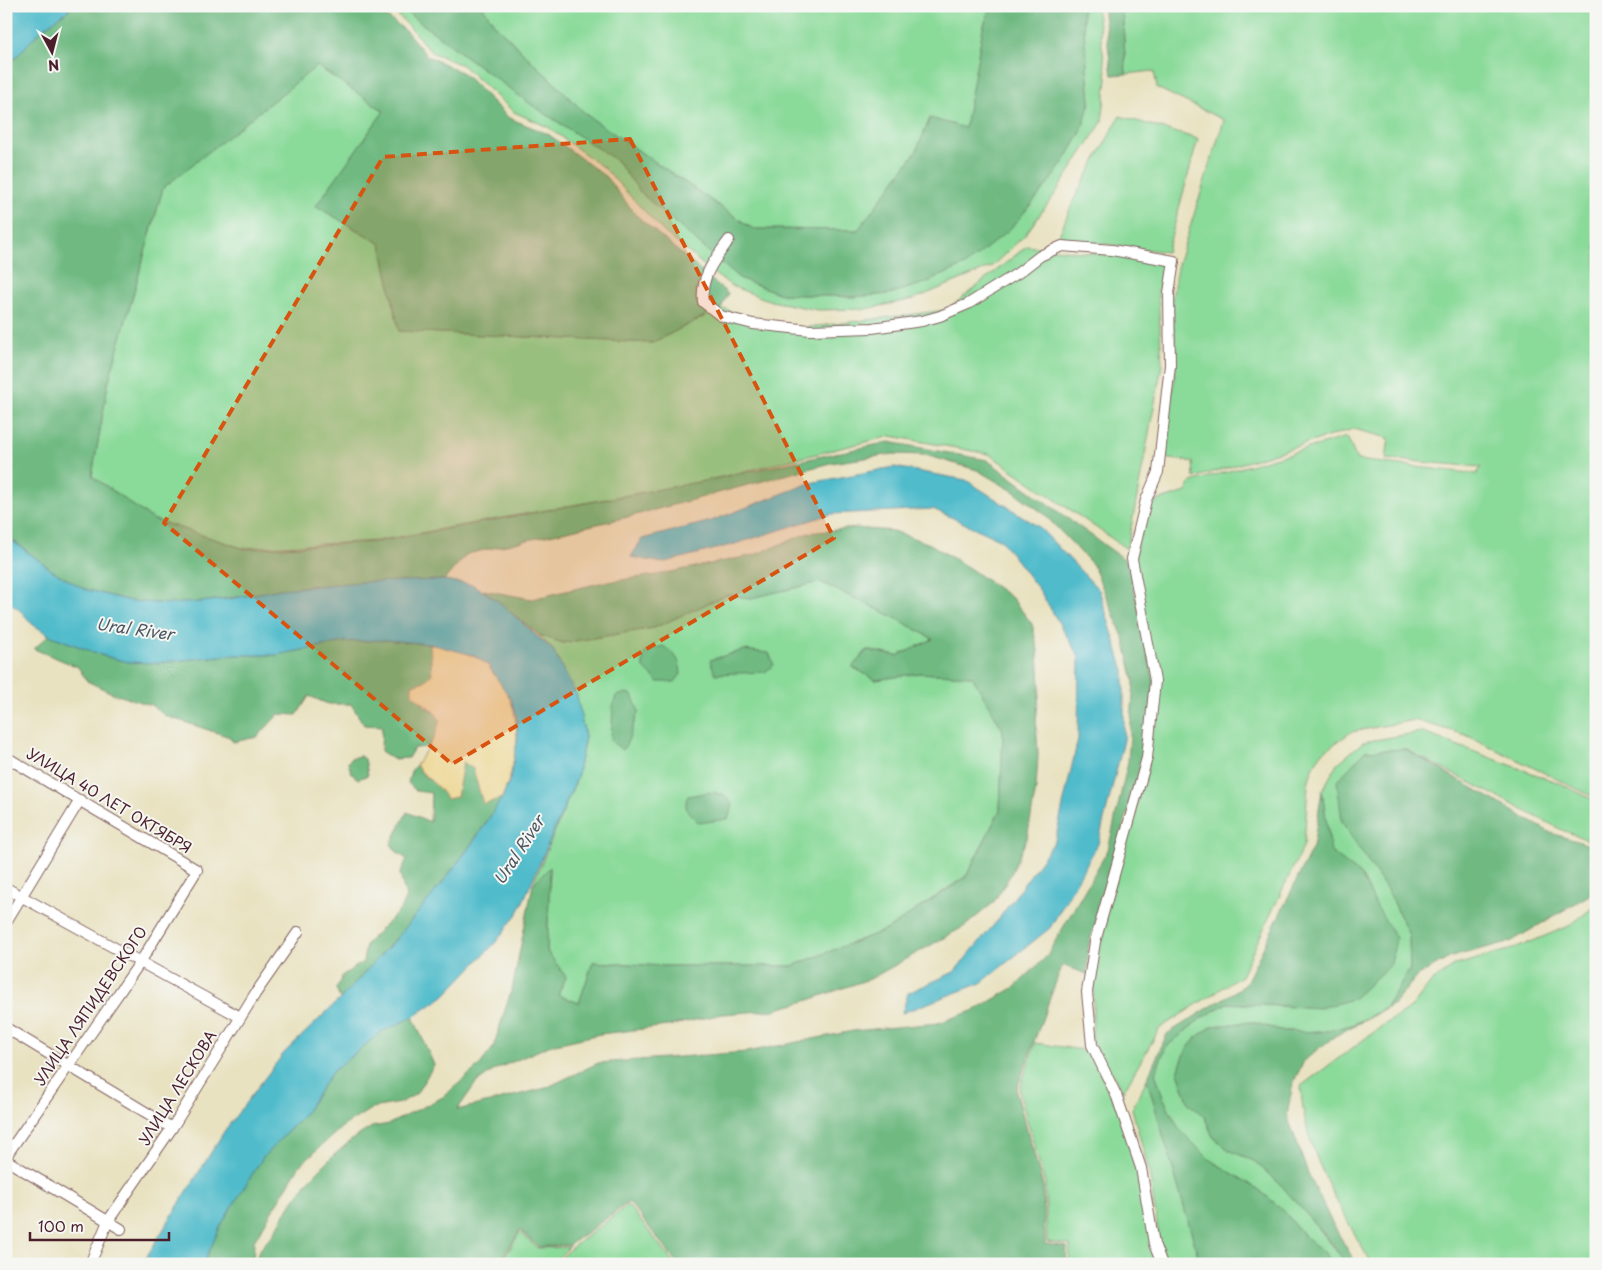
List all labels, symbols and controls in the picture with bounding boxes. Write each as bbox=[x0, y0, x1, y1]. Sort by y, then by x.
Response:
north arrow bbox=[28, 28, 78, 78]
text: N bbox=[47, 54, 60, 76]
water label: Ural River bbox=[95, 611, 178, 646]
street label: УЛИЦА 40 ЛЕТ ОКТЯБРЯ bbox=[23, 741, 197, 858]
water label: Ural River bbox=[487, 808, 551, 889]
street label: УЛИЦА ЛЯПИДЕВСКОГО bbox=[28, 921, 152, 1089]
street label: УЛИЦА ЛЕСКОВА bbox=[132, 1025, 221, 1149]
scale bar bbox=[30, 1210, 169, 1242]
text: 100 m bbox=[38, 1214, 84, 1237]

